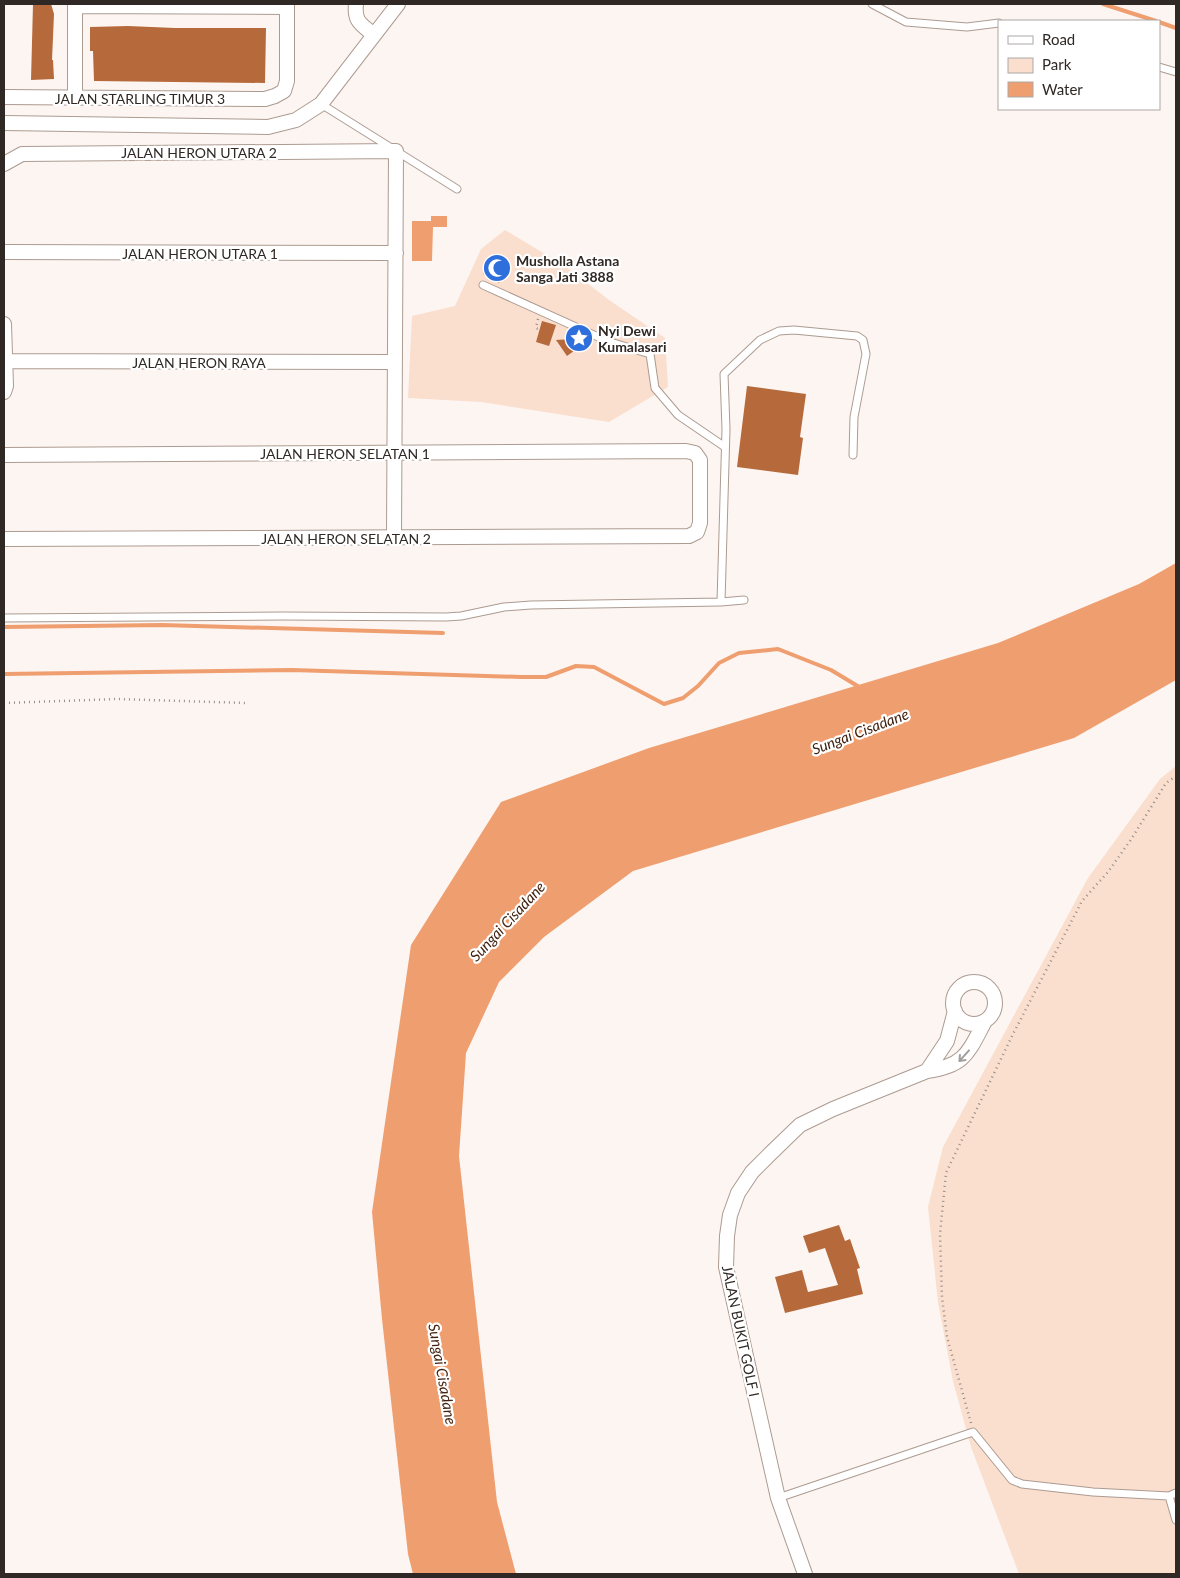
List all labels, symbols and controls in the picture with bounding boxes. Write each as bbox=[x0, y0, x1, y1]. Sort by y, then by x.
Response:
legend bbox=[998, 20, 1160, 110]
text: Road bbox=[1042, 30, 1075, 48]
text: Park bbox=[1042, 55, 1072, 73]
text: Water bbox=[1042, 80, 1083, 98]
street label: JALAN STARLING TIMUR 3 bbox=[55, 90, 225, 107]
street label: JALAN HERON UTARA 2 bbox=[121, 144, 277, 161]
street label: JALAN HERON UTARA 1 bbox=[122, 245, 278, 262]
place label: Musholla Astana Sanga Jati 3888 bbox=[516, 252, 619, 285]
mosque icon: Musholla Astana Sanga Jati 3888 bbox=[482, 253, 512, 283]
place label: Nyi Dewi Kumalasari bbox=[598, 322, 667, 355]
place icon: Nyi Dewi Kumalasari bbox=[564, 323, 594, 353]
street label: JALAN HERON RAYA bbox=[132, 354, 266, 371]
street label: JALAN HERON SELATAN 1 bbox=[260, 445, 430, 462]
street label: JALAN HERON SELATAN 2 bbox=[261, 530, 431, 547]
water label: Sungai Cisadane bbox=[809, 704, 911, 758]
water label: Sungai Cisadane bbox=[466, 877, 548, 965]
one-way arrow bbox=[958, 1050, 970, 1063]
street label: JALAN BUKIT GOLF I bbox=[719, 1264, 763, 1398]
water label: Sungai Cisadane bbox=[425, 1322, 461, 1426]

